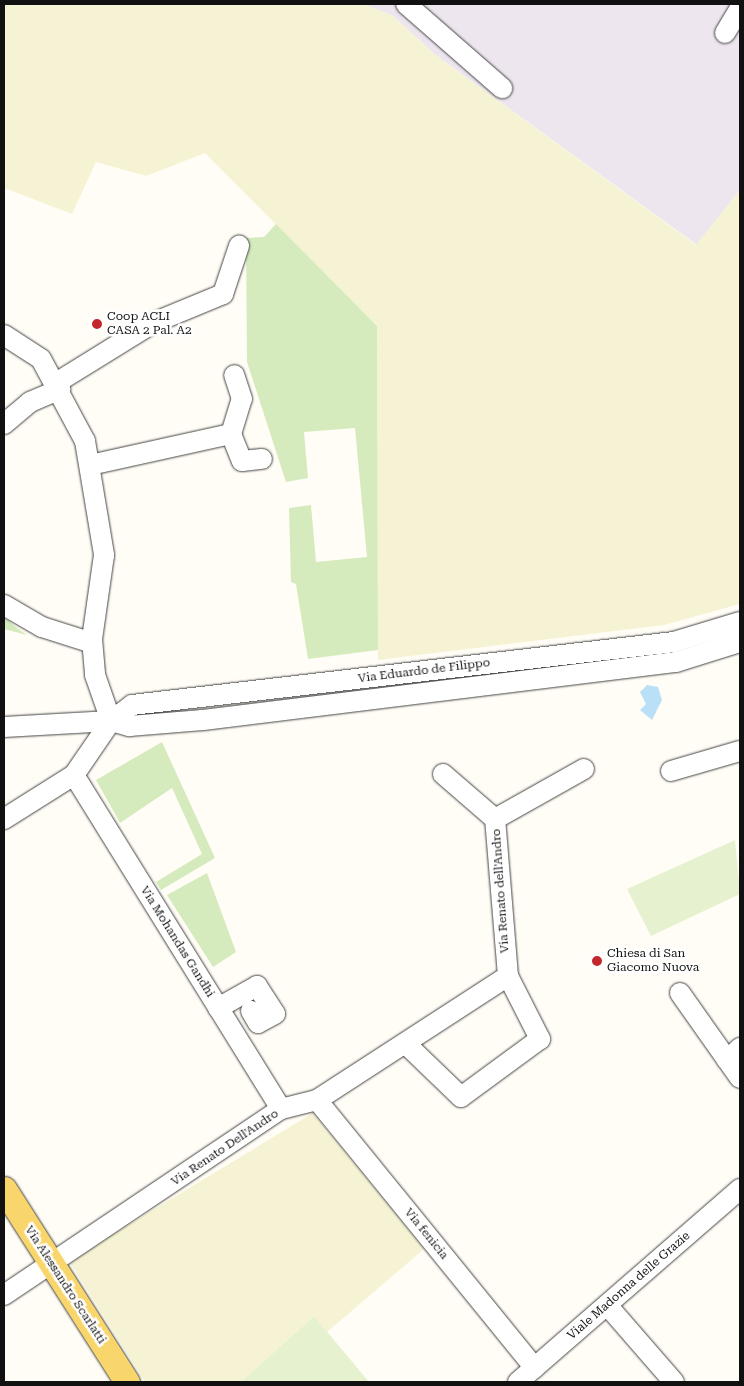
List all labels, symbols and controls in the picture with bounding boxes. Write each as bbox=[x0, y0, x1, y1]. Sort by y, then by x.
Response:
place label: Coop ACLI CASA 2 Pal. A2 bbox=[107, 310, 192, 338]
marker: Coop ACLI CASA 2 Pal. A2 bbox=[91, 318, 103, 330]
street label: Via Eduardo de Filippo bbox=[357, 656, 491, 686]
street label: Via Renato dell'Andro bbox=[489, 828, 513, 954]
street label: Via Mohandas Gandhi bbox=[137, 884, 217, 1000]
place label: Chiesa di San Giacomo Nuova bbox=[607, 947, 699, 975]
marker: Chiesa di San Giacomo Nuova bbox=[591, 955, 603, 967]
street label: Via Renato Dell'Andro bbox=[169, 1107, 281, 1189]
street label: Via fenicia bbox=[401, 1206, 451, 1262]
street label: Via Alessandro Scarlatti bbox=[21, 1223, 109, 1347]
street label: Viale Madonna delle Grazie bbox=[565, 1229, 693, 1343]

